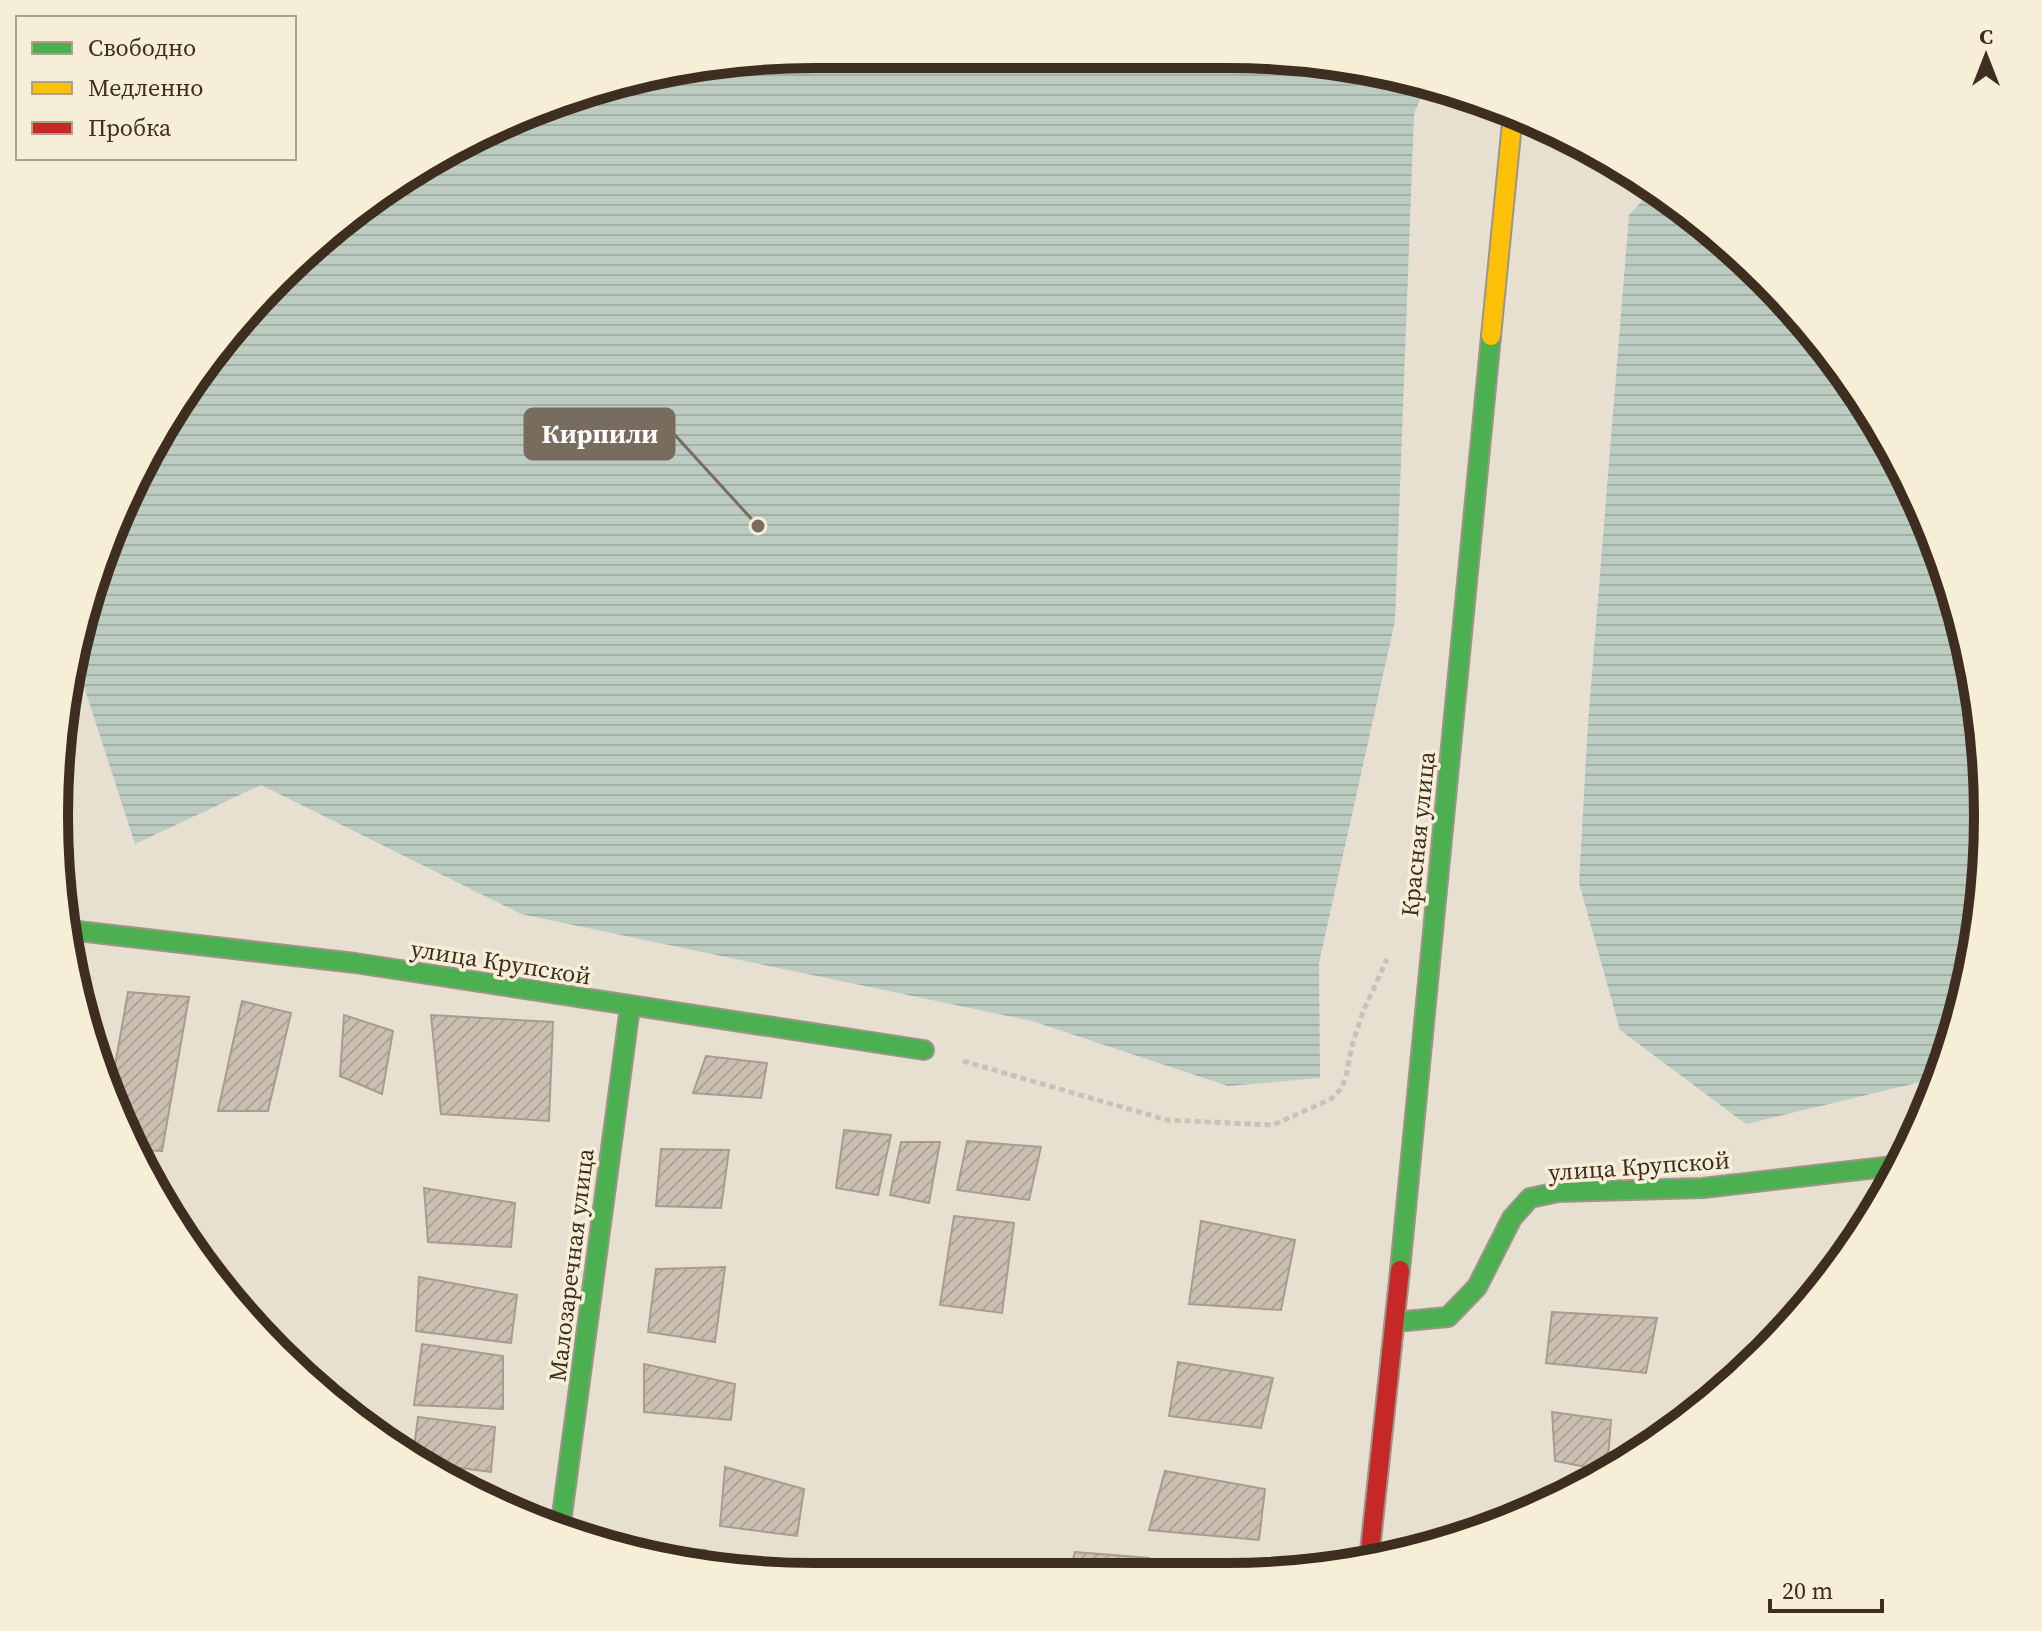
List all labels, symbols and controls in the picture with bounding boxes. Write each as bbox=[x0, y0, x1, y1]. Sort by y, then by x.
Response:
legend bbox=[16, 16, 296, 160]
north arrow bbox=[1946, 16, 2026, 96]
text: С bbox=[1979, 21, 1993, 51]
text: Свободно bbox=[88, 31, 196, 64]
text: Медленно bbox=[88, 71, 203, 104]
text: Пробка bbox=[88, 111, 172, 144]
callout: Кирпили bbox=[525, 409, 674, 459]
text: Кирпили bbox=[542, 416, 658, 452]
street label: Красная улица bbox=[1393, 749, 1443, 918]
street label: улица Крупской bbox=[409, 931, 593, 993]
street label: улица Крупской bbox=[1547, 1143, 1731, 1189]
street label: Малозаречная улица bbox=[540, 1146, 602, 1384]
scale bar bbox=[1770, 1563, 1882, 1613]
text: 20 m bbox=[1782, 1574, 1833, 1607]

